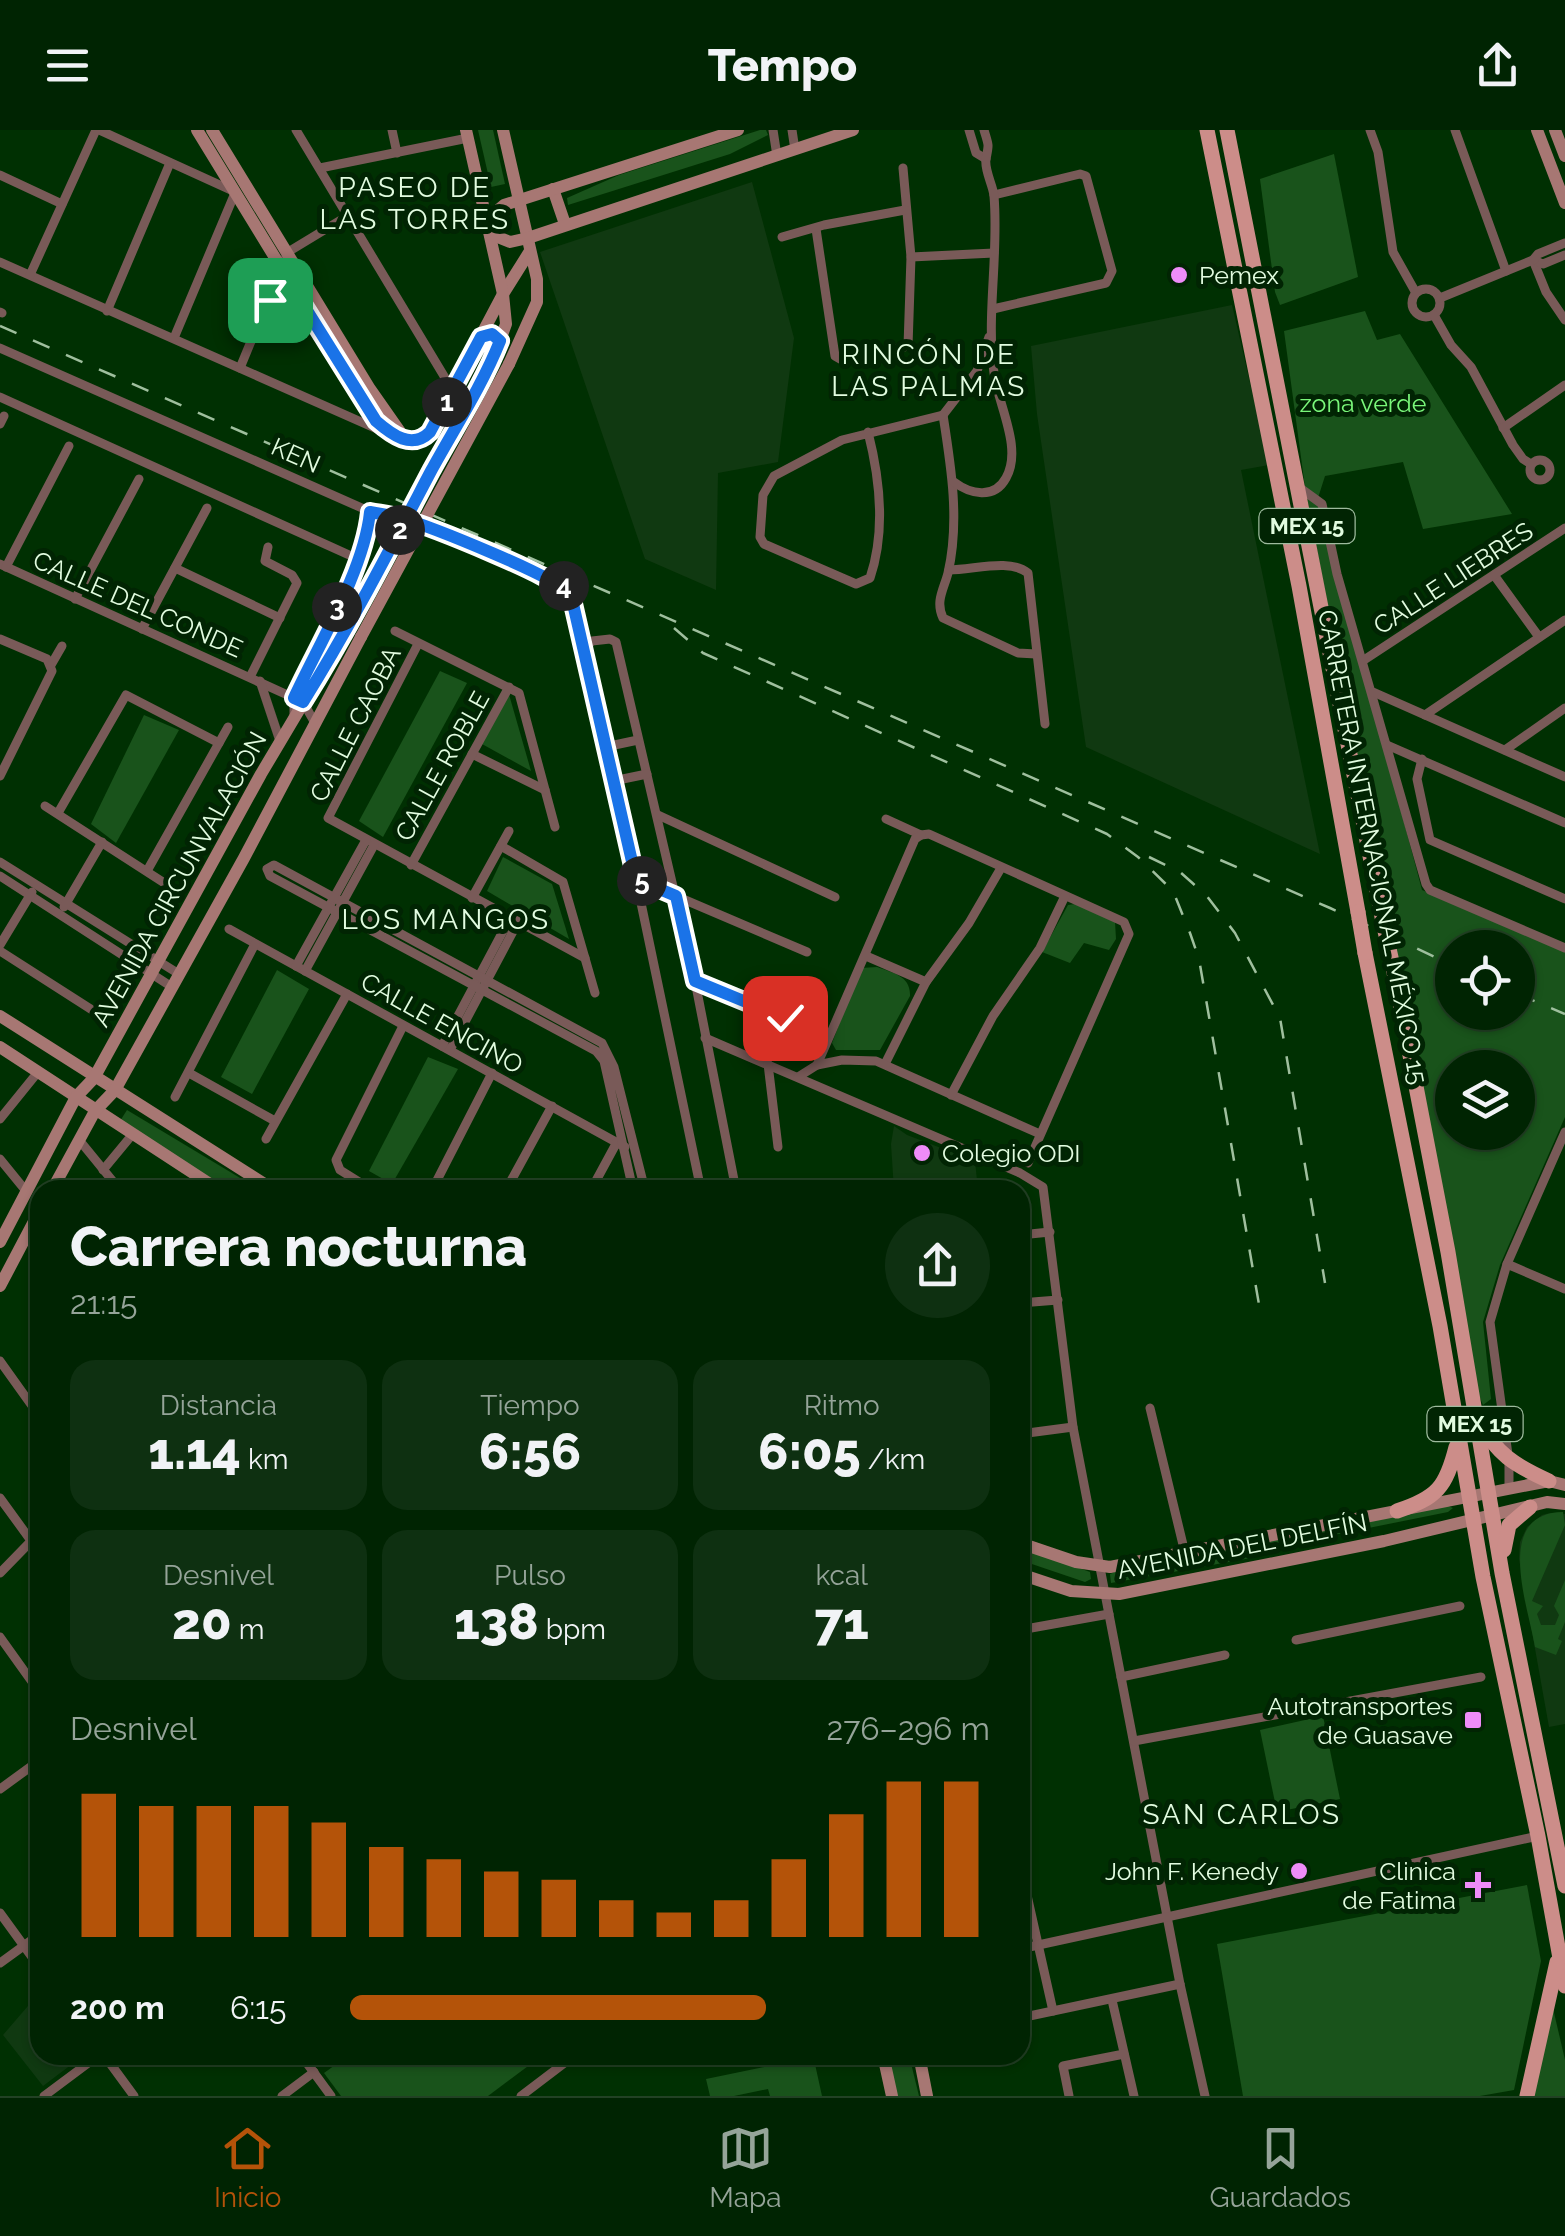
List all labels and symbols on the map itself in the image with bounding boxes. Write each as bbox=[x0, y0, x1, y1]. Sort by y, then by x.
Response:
district label: PASEO DE LAS TORRES bbox=[319, 171, 511, 236]
pin bbox=[228, 258, 313, 343]
place label: Pemex bbox=[1199, 260, 1279, 290]
marker: Pemex bbox=[1168, 264, 1190, 286]
district label: RINCÓN DE LAS PALMAS bbox=[831, 338, 1027, 403]
pin: 1 bbox=[422, 377, 472, 427]
park label: zona verde bbox=[1300, 388, 1427, 418]
street label: KEN bbox=[267, 431, 325, 479]
pin: 2 bbox=[375, 505, 425, 555]
road number: MEX 15 bbox=[1260, 509, 1354, 543]
street label: CALLE LIEBRES bbox=[1368, 515, 1538, 641]
street label: CALLE DEL CONDE bbox=[29, 544, 247, 664]
pin: 4 bbox=[539, 561, 589, 611]
pin: 3 bbox=[312, 582, 362, 632]
street label: CARRETERA INTERNACIONAL MÉXICO 15 bbox=[1312, 607, 1434, 1087]
street label: CALLE CAOBA bbox=[303, 642, 407, 806]
street label: CALLE ROBLE bbox=[389, 686, 495, 846]
street label: AVENIDA CIRCUNVALACIÓN bbox=[85, 726, 273, 1032]
pin: 5 bbox=[617, 856, 667, 906]
district label: LOS MANGOS bbox=[342, 903, 550, 936]
street label: CALLE ENCINO bbox=[356, 966, 528, 1080]
pin bbox=[743, 976, 828, 1061]
place label: Colegio ODI bbox=[942, 1138, 1081, 1168]
marker: Colegio ODI bbox=[911, 1142, 933, 1164]
road number: MEX 15 bbox=[1428, 1407, 1522, 1441]
street label: AVENIDA DEL DELFÍN bbox=[1114, 1507, 1370, 1585]
place label: Autotransportes de Guasave bbox=[1267, 1691, 1453, 1750]
marker: Autotransportes de Guasave bbox=[1462, 1709, 1484, 1731]
district label: SAN CARLOS bbox=[1143, 1798, 1342, 1831]
place label: John F. Kenedy bbox=[1105, 1856, 1279, 1886]
place label: Clinica de Fatima bbox=[1342, 1856, 1456, 1915]
marker: John F. Kenedy bbox=[1288, 1860, 1310, 1882]
marker: Clinica de Fatima bbox=[1465, 1872, 1491, 1898]

